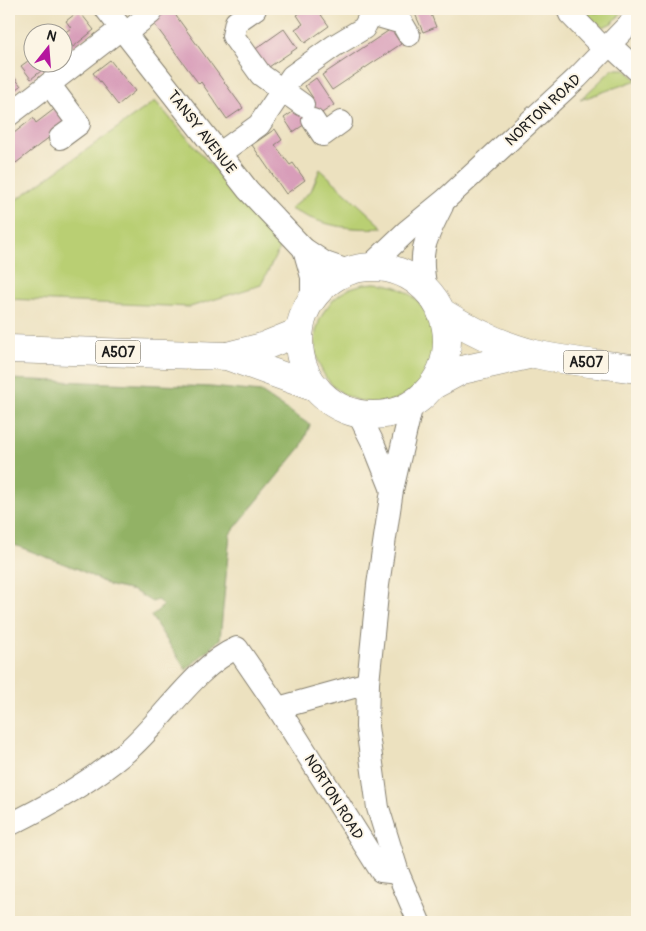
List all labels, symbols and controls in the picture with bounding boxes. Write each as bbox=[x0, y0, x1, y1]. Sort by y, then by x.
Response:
north arrow bbox=[22, 22, 72, 72]
text: N bbox=[45, 27, 59, 46]
street label: NORTON ROAD bbox=[501, 70, 585, 150]
street label: TANSY AVENUE bbox=[163, 87, 240, 178]
road number: A507 bbox=[96, 341, 140, 364]
road number: A507 bbox=[564, 351, 608, 374]
street label: NORTON ROAD bbox=[300, 751, 367, 843]

